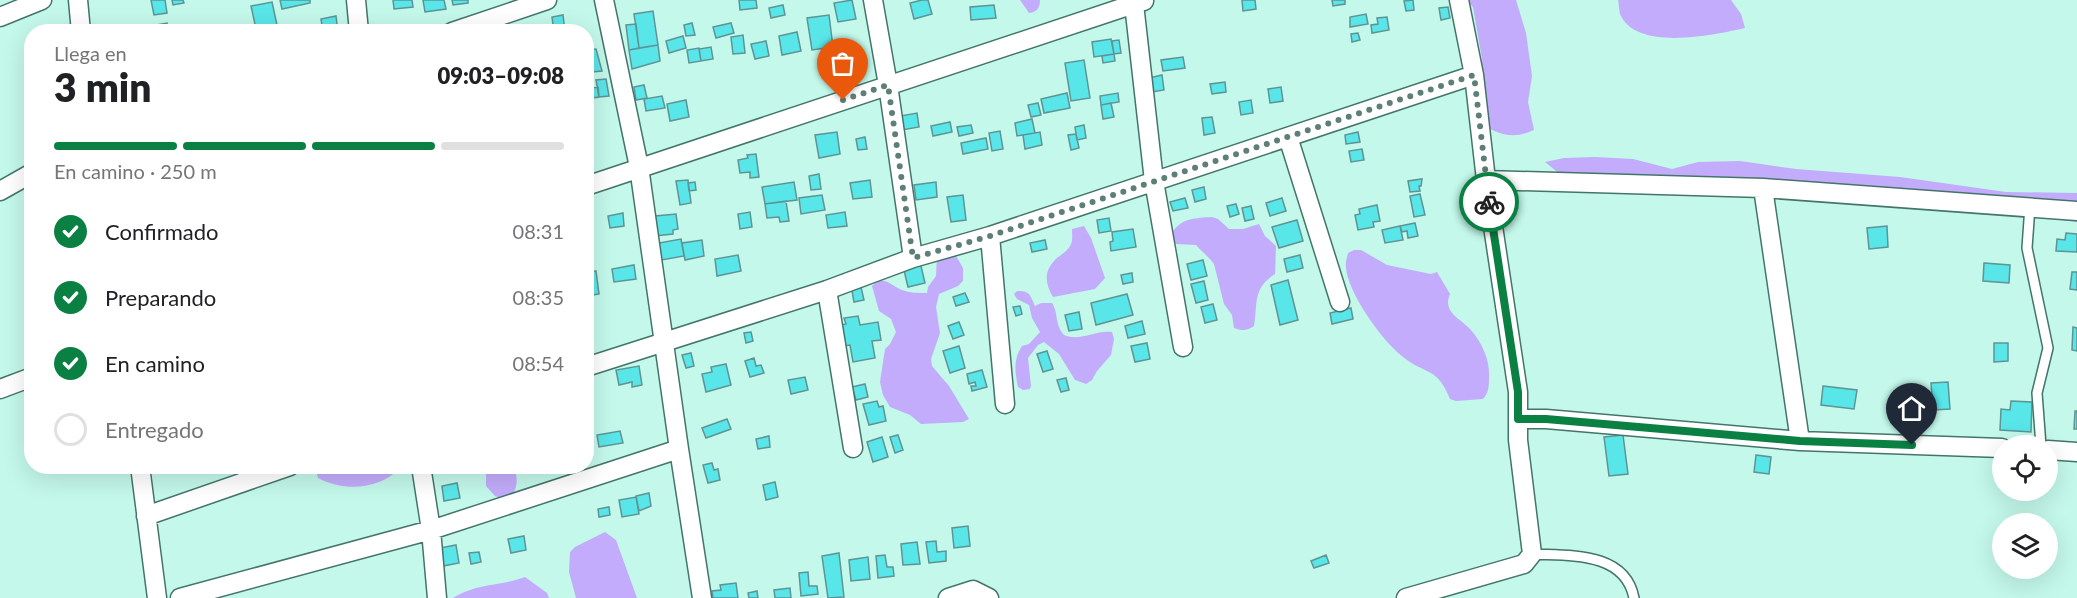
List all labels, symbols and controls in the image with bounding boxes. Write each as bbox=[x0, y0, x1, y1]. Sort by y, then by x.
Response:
pin bbox=[817, 38, 868, 100]
text: Llega en bbox=[54, 41, 127, 65]
icon: bag bbox=[826, 47, 859, 80]
text: 09:03–09:08 bbox=[438, 62, 564, 89]
text: 3 min bbox=[54, 64, 151, 110]
text: En camino · 250 m bbox=[54, 159, 217, 183]
courier bbox=[1459, 172, 1519, 232]
icon: bike bbox=[1473, 186, 1506, 219]
icon: check bbox=[54, 215, 87, 248]
text: Confirmado bbox=[105, 218, 218, 245]
text: 08:31 bbox=[513, 219, 564, 243]
icon: check bbox=[54, 281, 87, 314]
text: Preparando bbox=[105, 284, 216, 311]
text: 08:35 bbox=[513, 285, 564, 309]
icon: check bbox=[54, 347, 87, 380]
text: En camino bbox=[105, 350, 205, 377]
text: 08:54 bbox=[513, 351, 564, 375]
pin bbox=[1886, 383, 1937, 445]
icon: home bbox=[1895, 392, 1928, 425]
text: Entregado bbox=[105, 416, 204, 443]
map controls bbox=[1992, 435, 2058, 579]
button: locate bbox=[1992, 435, 2058, 501]
button: layers bbox=[1992, 513, 2058, 579]

